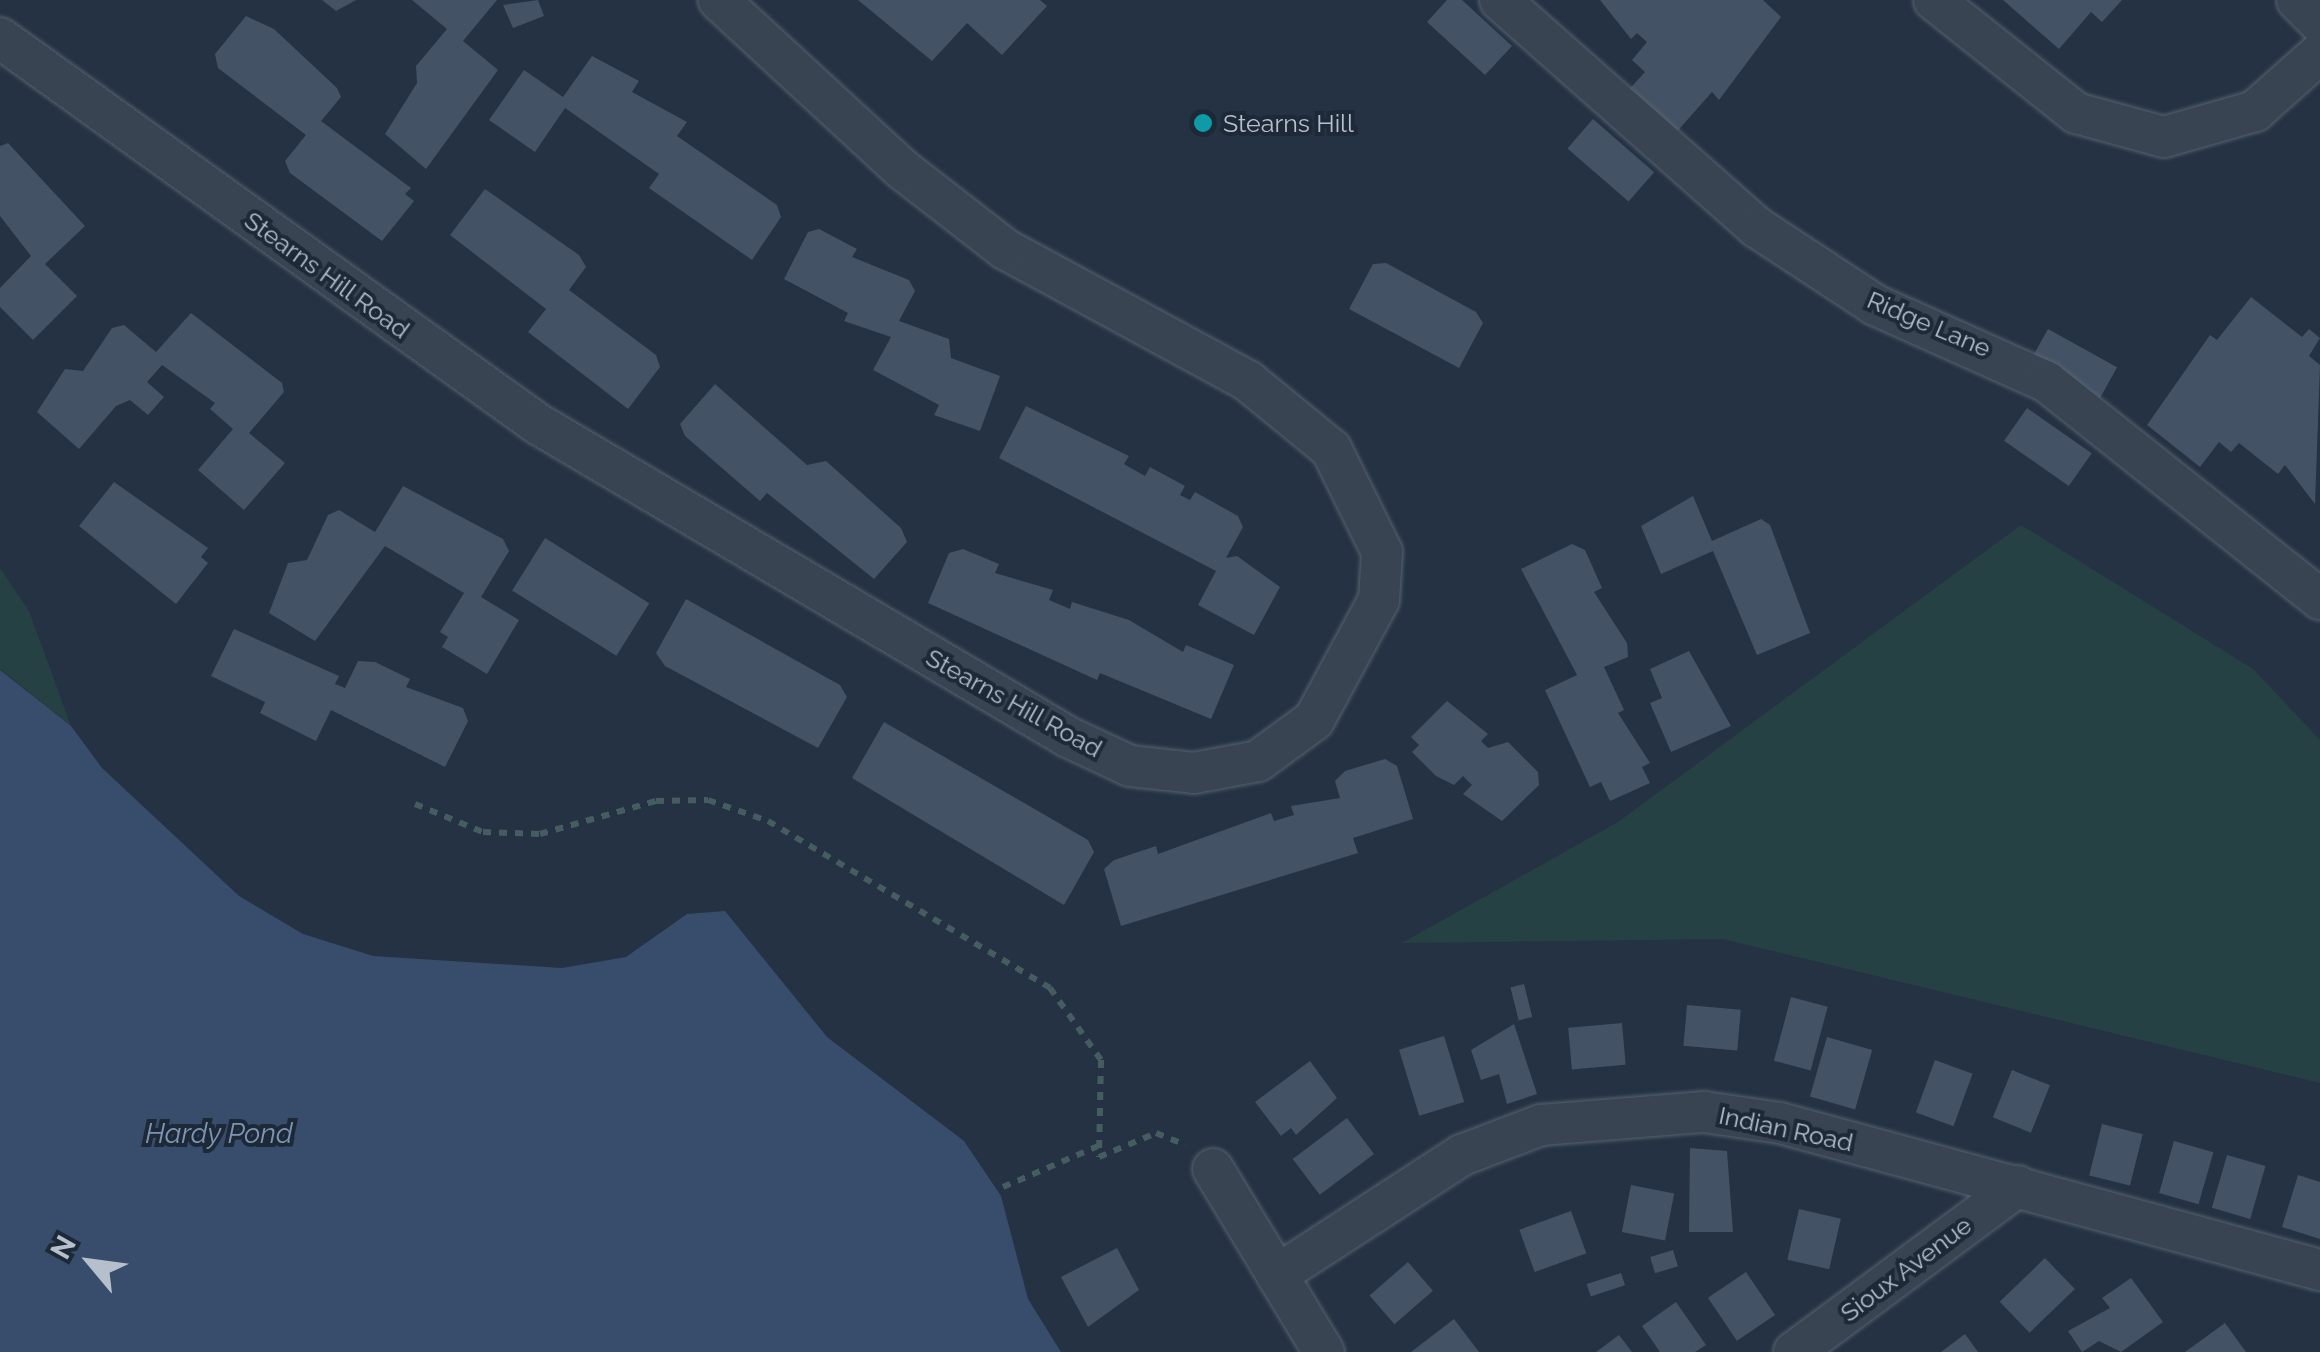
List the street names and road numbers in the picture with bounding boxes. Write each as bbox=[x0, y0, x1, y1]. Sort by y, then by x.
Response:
street label: Stearns Hill Road bbox=[238, 205, 416, 345]
street label: Ridge Lane bbox=[1863, 285, 1995, 363]
street label: Stearns Hill Road bbox=[921, 642, 1107, 764]
street label: Indian Road bbox=[1716, 1100, 1856, 1158]
street label: Sioux Avenue bbox=[1834, 1210, 1978, 1328]

